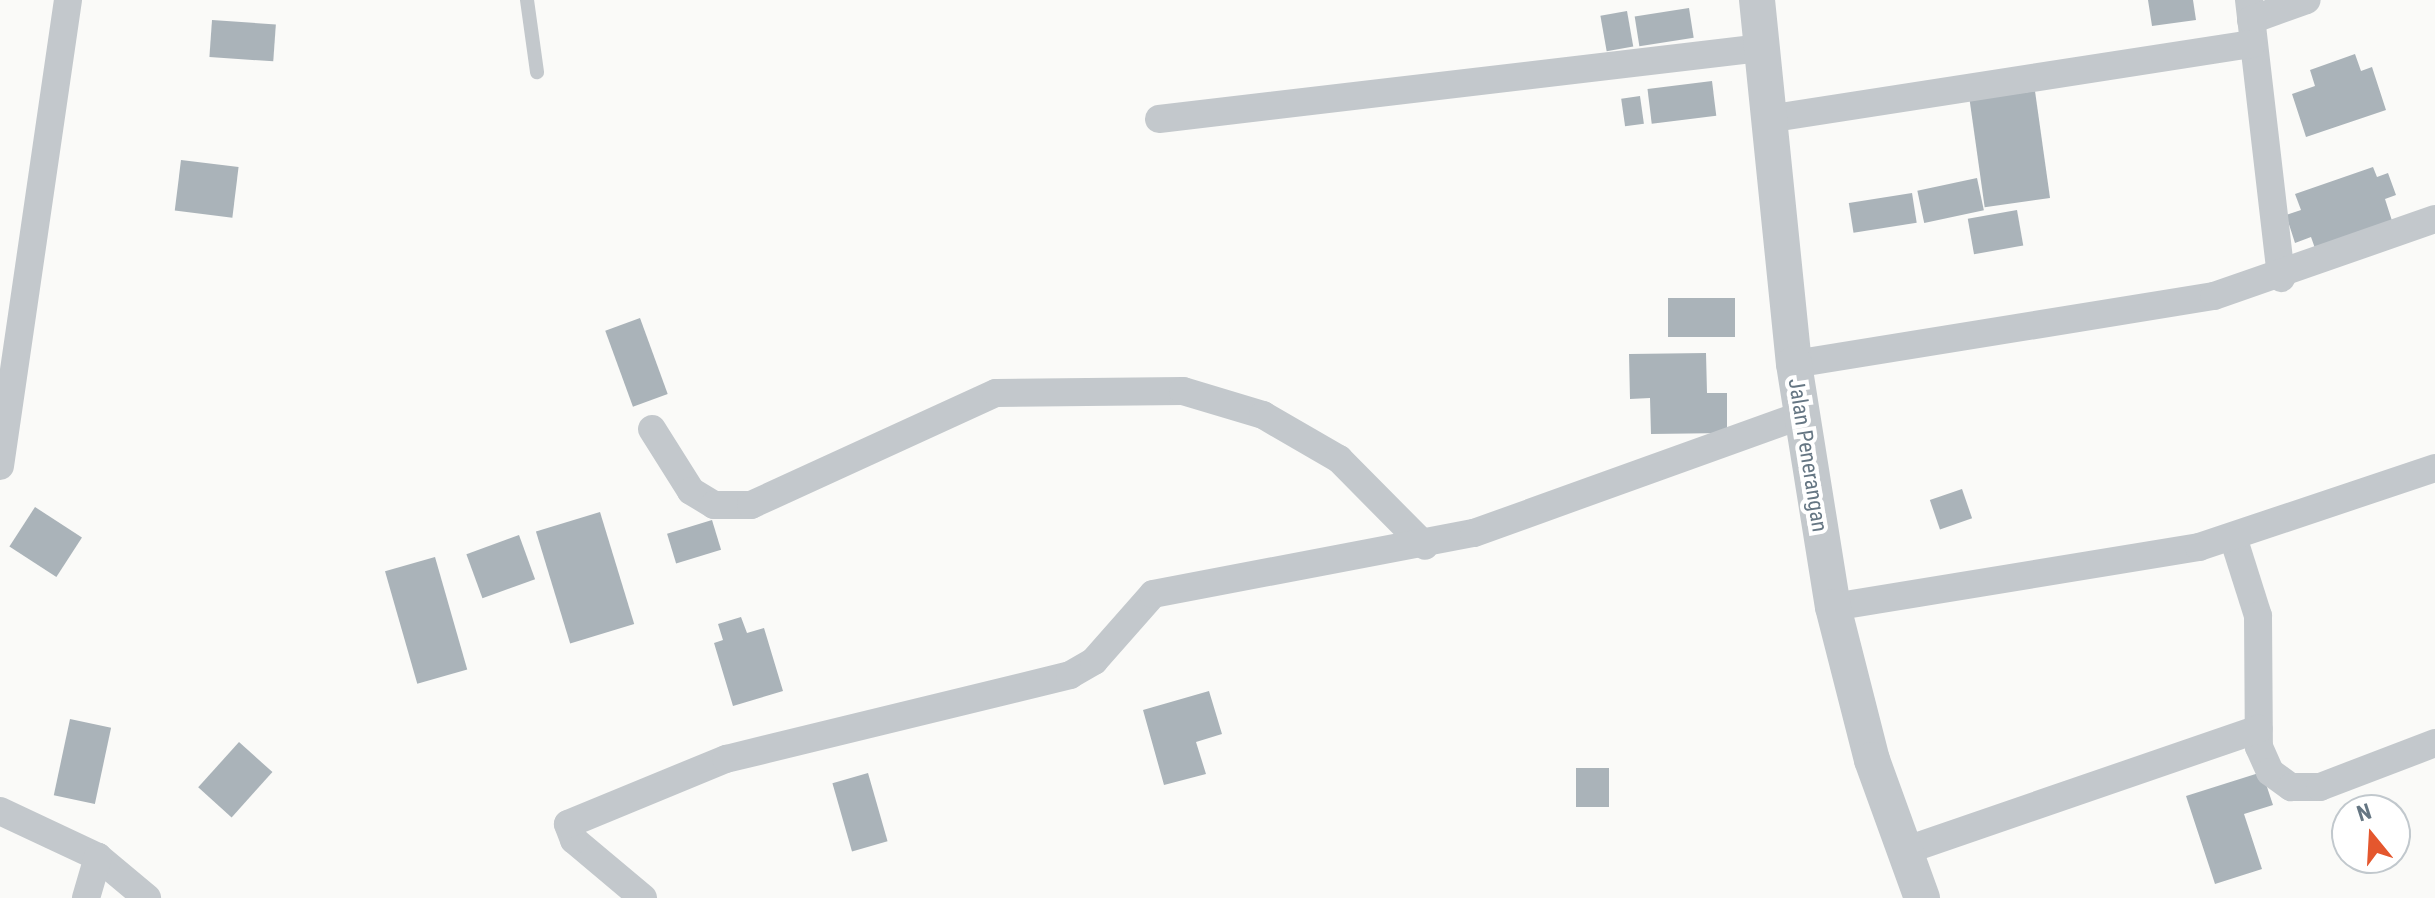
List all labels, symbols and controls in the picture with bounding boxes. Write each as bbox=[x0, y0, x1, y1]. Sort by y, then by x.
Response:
street label: Jalan Penerangan bbox=[1783, 376, 1833, 534]
north arrow bbox=[2331, 794, 2411, 874]
text: N bbox=[2354, 799, 2374, 827]

